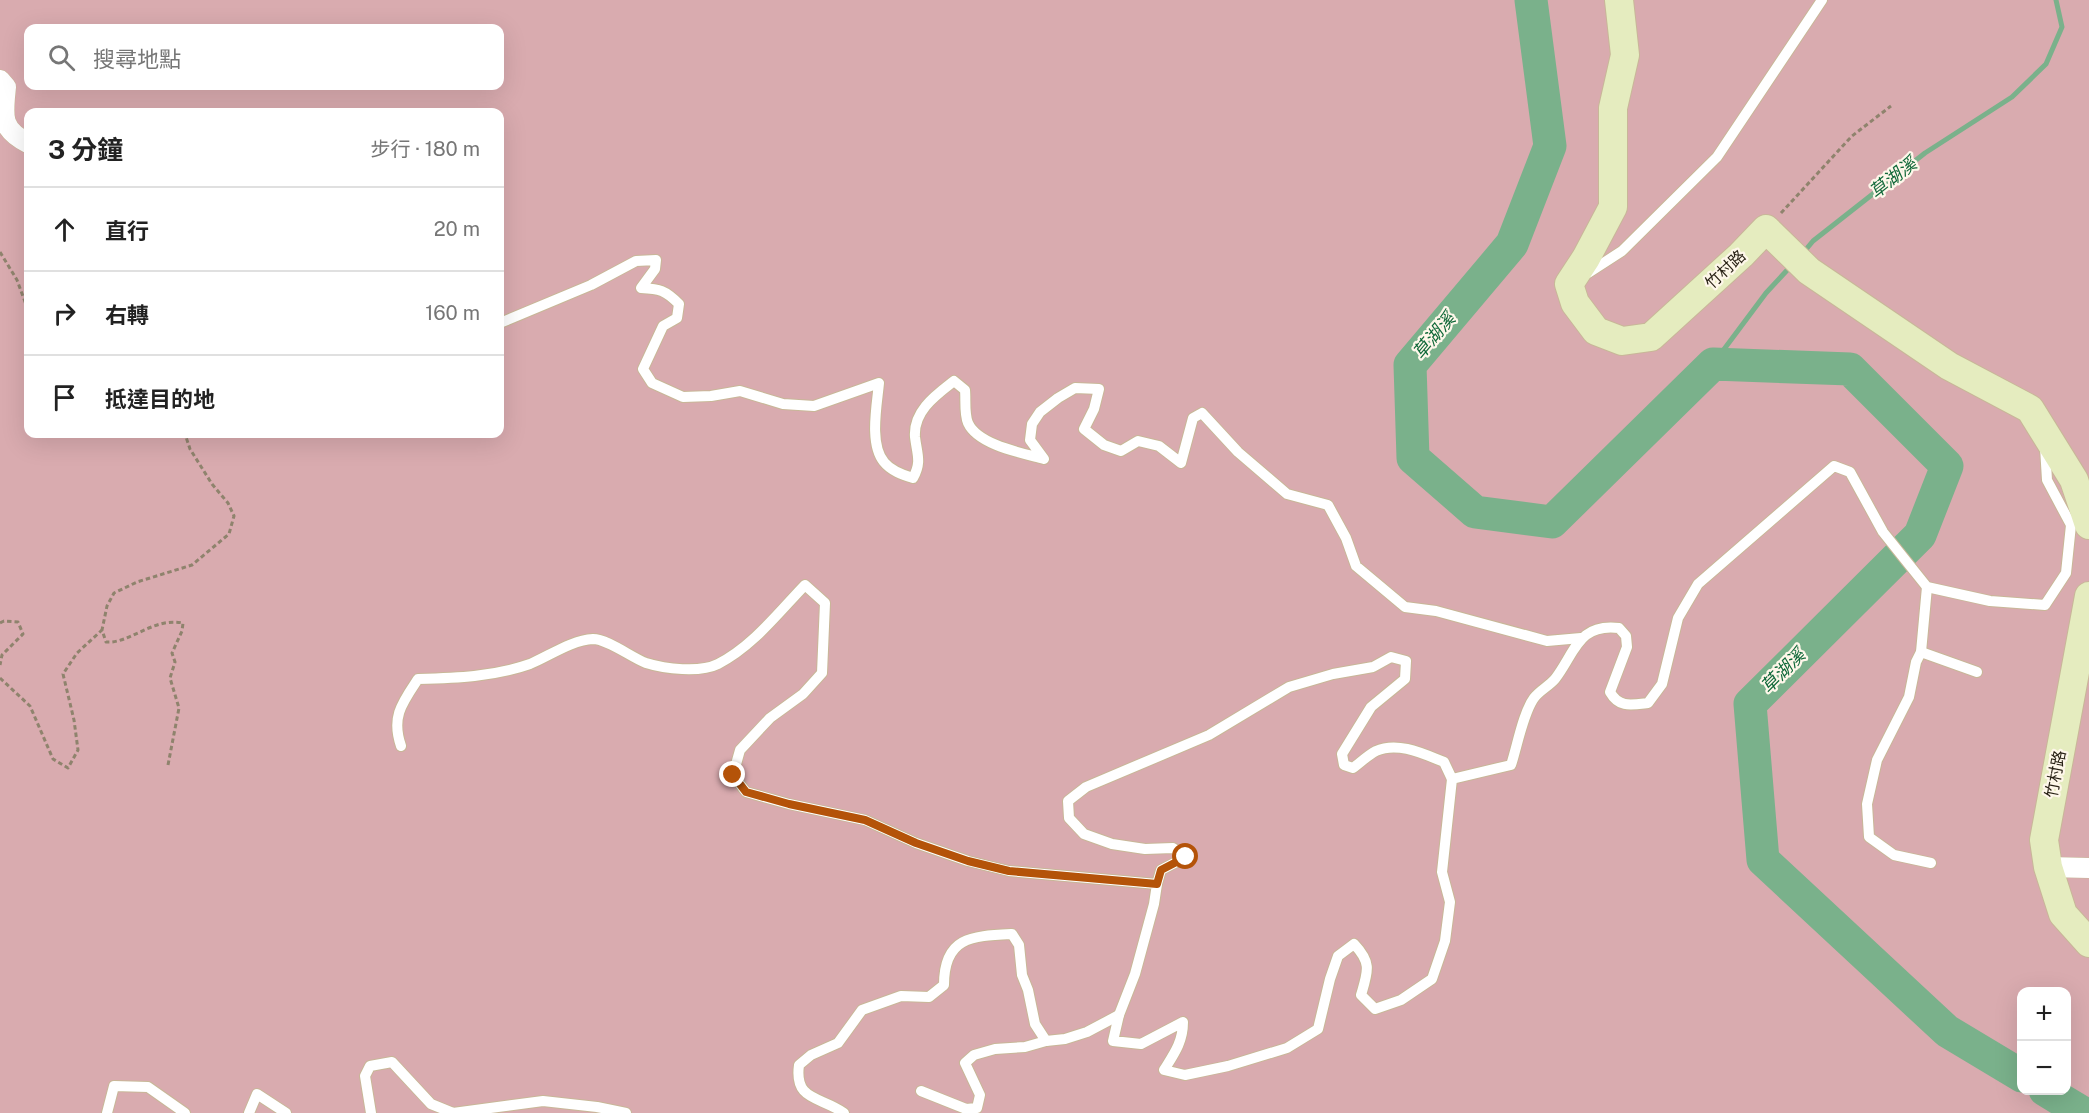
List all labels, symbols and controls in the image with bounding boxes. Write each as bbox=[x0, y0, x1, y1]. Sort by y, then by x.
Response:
search box bbox=[24, 24, 504, 90]
icon: search bbox=[45, 41, 78, 74]
text: 搜尋地點 bbox=[93, 46, 181, 72]
text: 3 分鐘 bbox=[48, 134, 123, 165]
text: 步行 · 180 m bbox=[370, 137, 480, 161]
water label: 草湖溪 bbox=[1865, 151, 1923, 203]
icon: ahead bbox=[48, 213, 81, 246]
text: 20 m bbox=[434, 217, 480, 241]
text: 直行 bbox=[105, 218, 149, 244]
street label: 竹村路 bbox=[1701, 246, 1749, 293]
icon: right bbox=[48, 297, 81, 330]
text: 160 m bbox=[425, 301, 480, 325]
text: 右轉 bbox=[105, 302, 149, 328]
water label: 草湖溪 bbox=[1408, 306, 1461, 363]
icon: arrive bbox=[48, 381, 81, 414]
text: 抵達目的地 bbox=[105, 386, 215, 412]
water label: 草湖溪 bbox=[1756, 642, 1811, 697]
street label: 竹村路 bbox=[2042, 749, 2069, 799]
route end bbox=[719, 761, 745, 787]
route start bbox=[1172, 843, 1198, 869]
map controls bbox=[2017, 987, 2071, 1095]
button: + bbox=[2017, 987, 2071, 1041]
button: − bbox=[2017, 1041, 2071, 1095]

